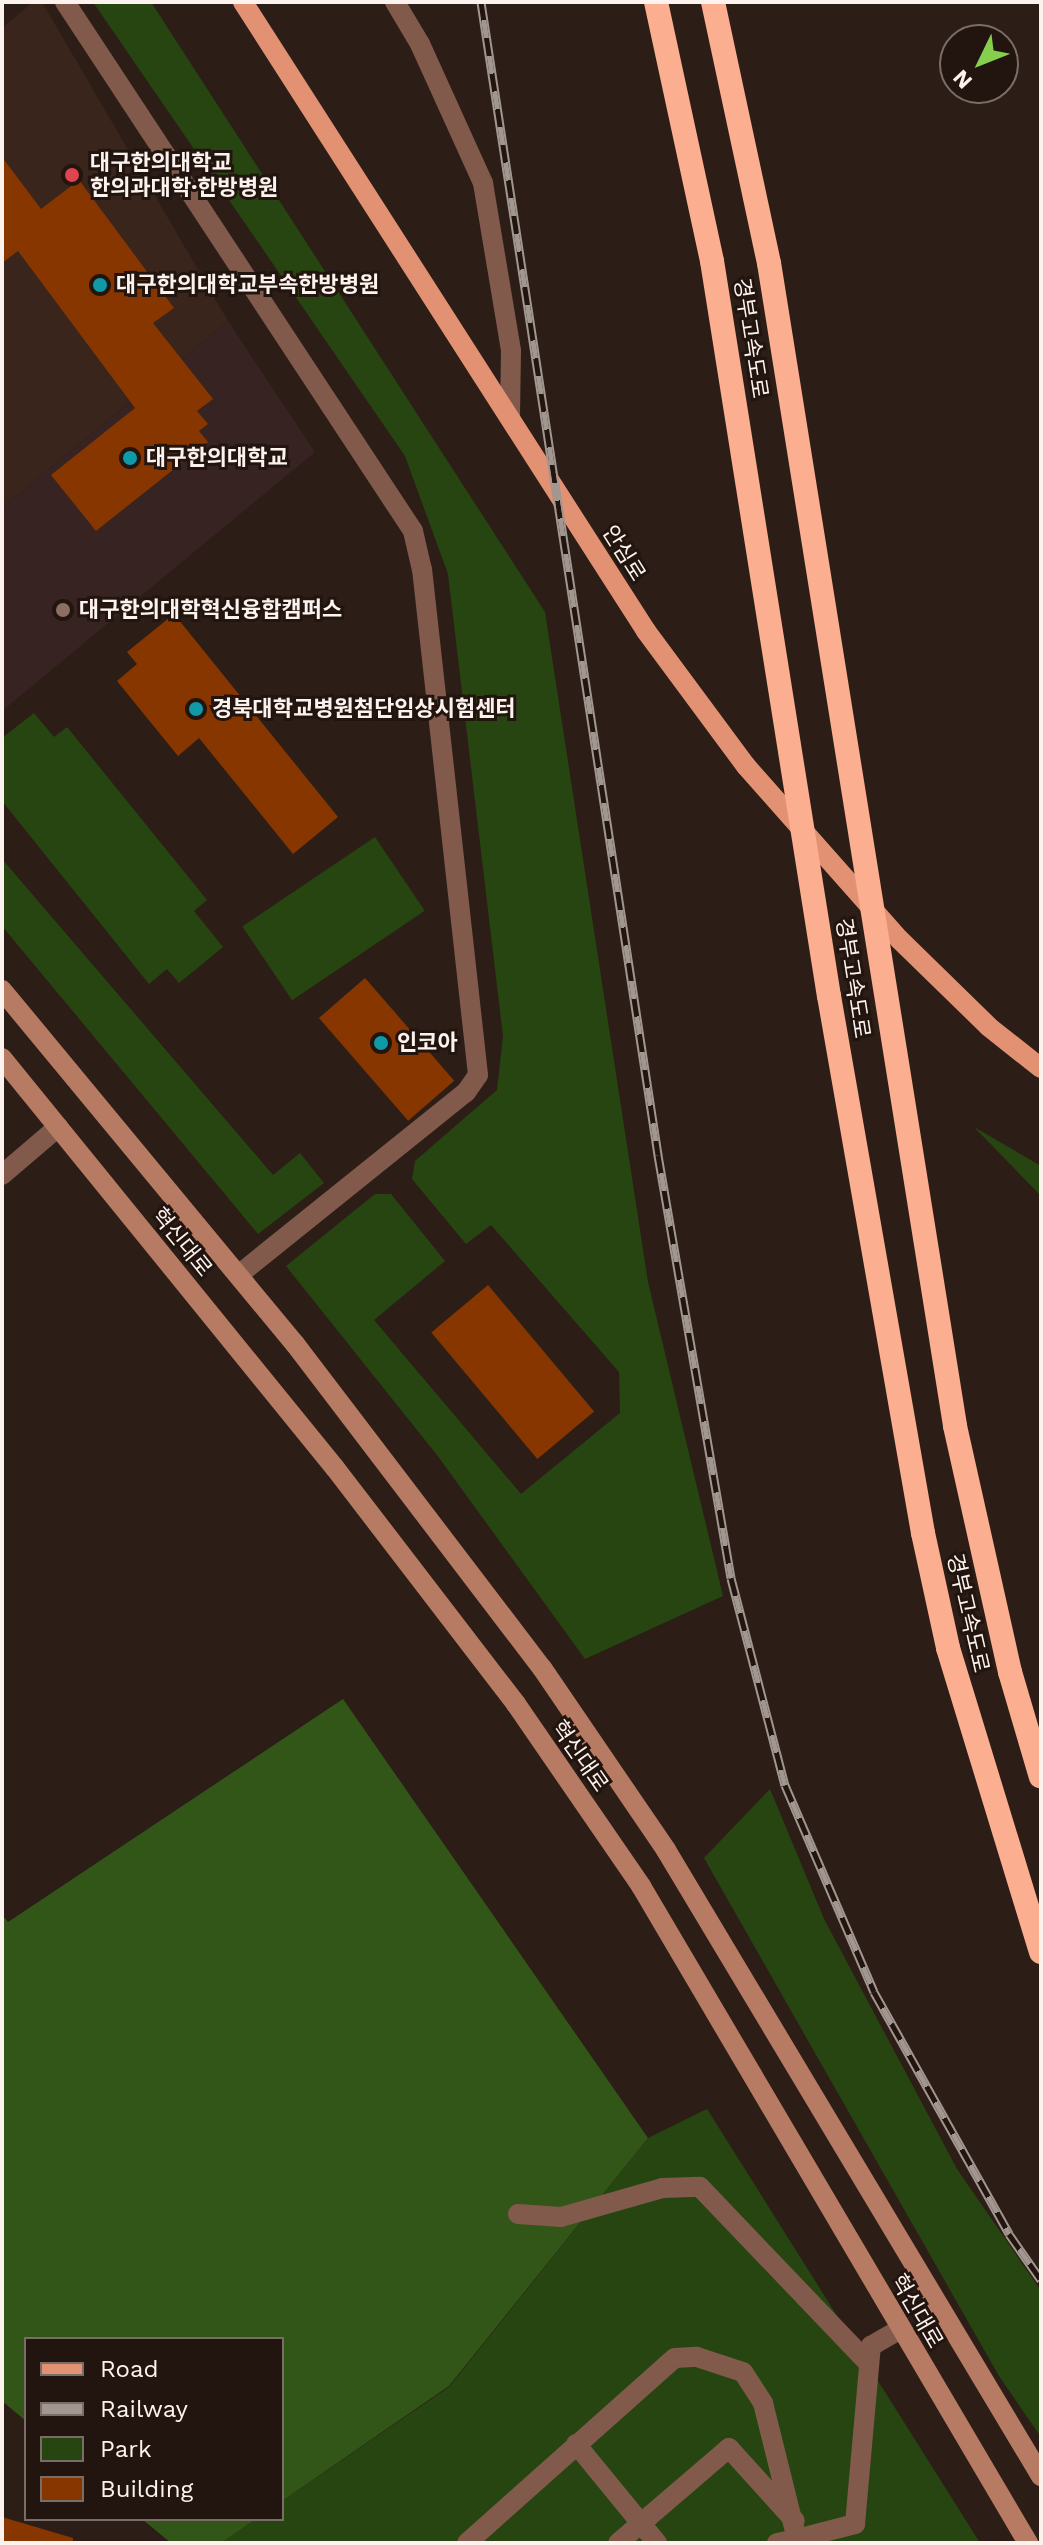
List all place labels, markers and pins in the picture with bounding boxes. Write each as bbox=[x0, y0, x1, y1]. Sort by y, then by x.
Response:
place label: 대구한의대학교 한의과대학·한방병원 bbox=[90, 149, 278, 200]
marker: 대구한의대학교 한의과대학·한방병원 bbox=[61, 164, 83, 186]
place label: 대구한의대학교부속한방병원 bbox=[116, 272, 379, 298]
marker: 대구한의대학교부속한방병원 bbox=[91, 276, 109, 294]
place label: 대구한의대학교 bbox=[146, 445, 288, 471]
marker: 대구한의대학교 bbox=[121, 449, 139, 467]
place label: 대구한의대학혁신융합캠퍼스 bbox=[79, 597, 342, 623]
marker: 대구한의대학혁신융합캠퍼스 bbox=[54, 601, 72, 619]
place label: 경북대학교병원첨단임상시험센터 bbox=[212, 696, 516, 722]
marker: 경북대학교병원첨단임상시험센터 bbox=[187, 700, 205, 718]
place label: 인코아 bbox=[397, 1030, 458, 1056]
marker: 인코아 bbox=[372, 1034, 390, 1052]

